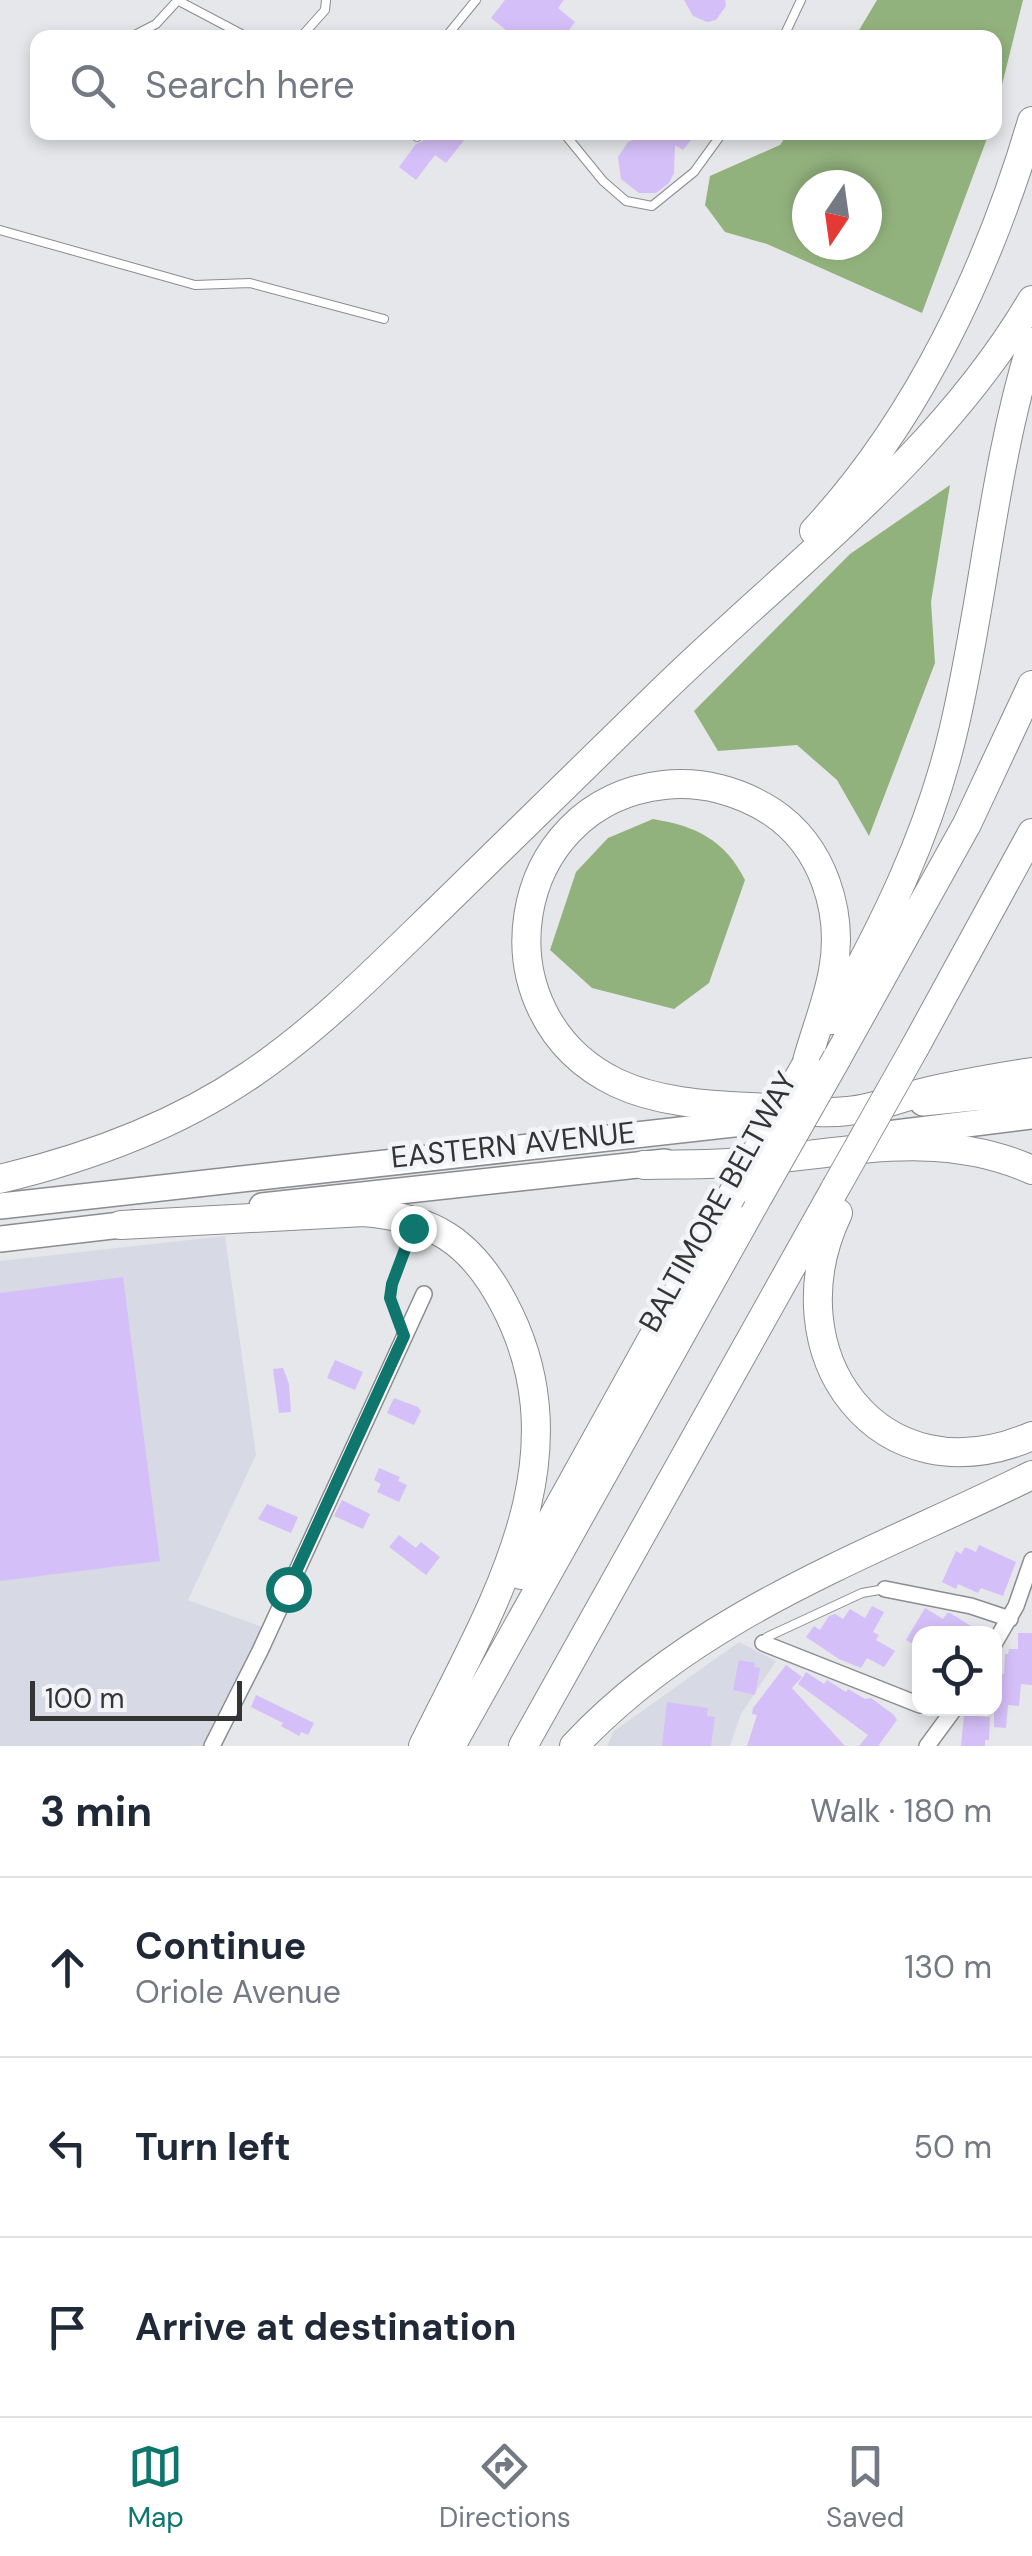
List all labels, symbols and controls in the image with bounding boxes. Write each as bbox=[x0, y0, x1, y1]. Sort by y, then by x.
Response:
search box bbox=[30, 30, 1002, 140]
icon: search bbox=[65, 58, 120, 113]
text: Search here bbox=[145, 60, 355, 110]
north arrow bbox=[792, 170, 882, 260]
street label: BALTIMORE BELTWAY bbox=[630, 1065, 805, 1339]
street label: EASTERN AVENUE bbox=[389, 1112, 637, 1177]
route end bbox=[391, 1206, 437, 1252]
route start bbox=[266, 1567, 312, 1613]
map controls bbox=[912, 1626, 1002, 1716]
button: locate bbox=[912, 1626, 1002, 1716]
scale bar bbox=[30, 1676, 242, 1720]
text: 100 m bbox=[45, 1680, 124, 1717]
text: 3 min bbox=[40, 1784, 152, 1839]
text: Walk · 180 m bbox=[810, 1790, 992, 1832]
text: Continue bbox=[135, 1921, 306, 1971]
icon: ahead bbox=[40, 1940, 95, 1995]
text: 130 m bbox=[904, 1946, 992, 1988]
text: Oriole Avenue bbox=[135, 1971, 341, 2013]
icon: left bbox=[40, 2120, 95, 2175]
text: Turn left bbox=[135, 2122, 291, 2172]
text: 50 m bbox=[914, 2126, 992, 2168]
icon: arrive bbox=[40, 2300, 95, 2355]
text: Arrive at destination bbox=[135, 2302, 517, 2352]
tab: Map bbox=[128, 2439, 184, 2536]
tab: Directions bbox=[439, 2439, 571, 2536]
tab: Saved bbox=[826, 2439, 904, 2536]

